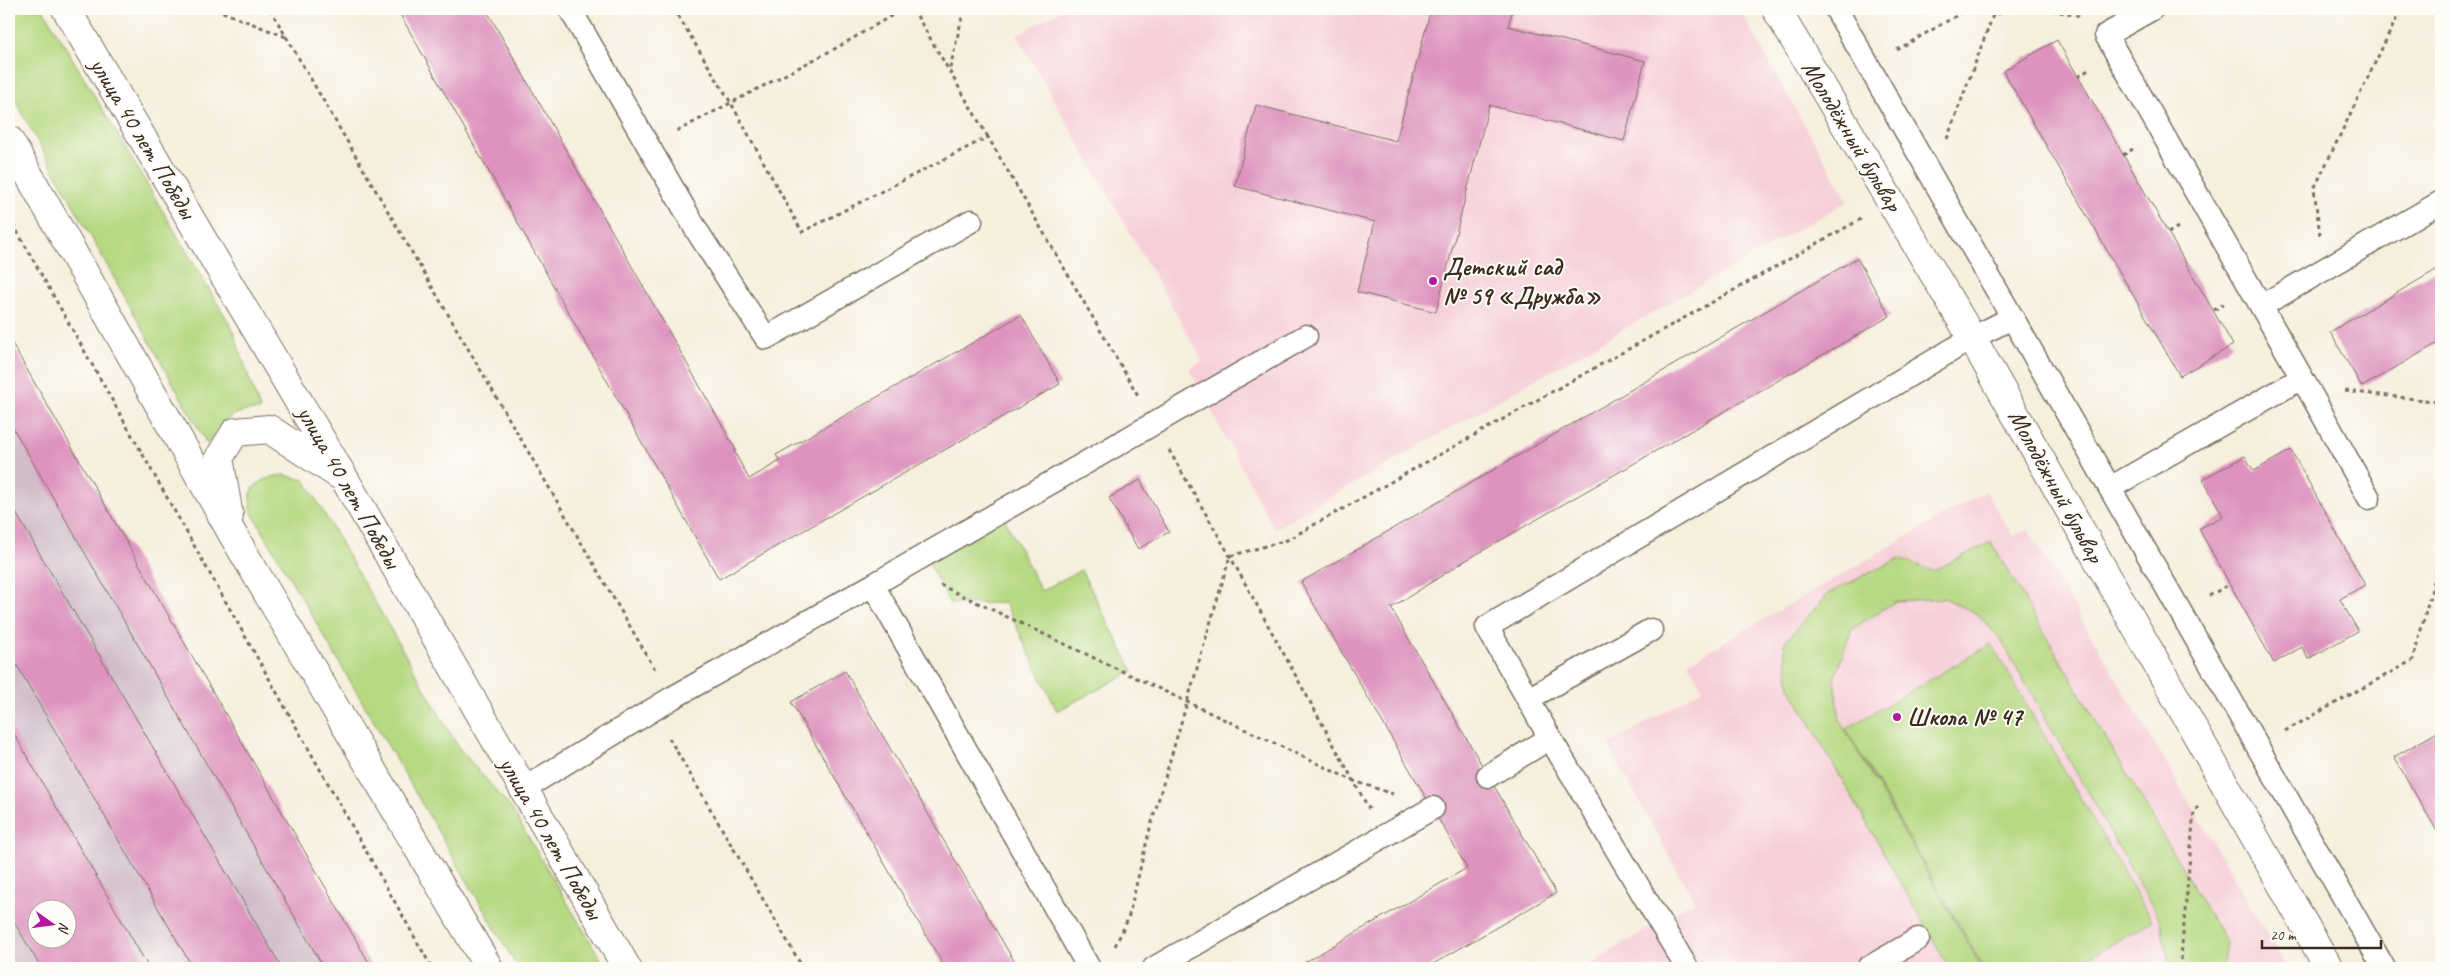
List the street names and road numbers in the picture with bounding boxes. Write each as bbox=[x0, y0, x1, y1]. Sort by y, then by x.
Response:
street label: улица 40 лет Победы bbox=[81, 50, 205, 226]
street label: Молодёжный бульвар bbox=[1794, 55, 1910, 219]
street label: улица 40 лет Победы bbox=[289, 398, 409, 575]
street label: Молодёжный бульвар bbox=[2001, 404, 2112, 570]
street label: улица 40 лет Победы bbox=[491, 749, 611, 926]

